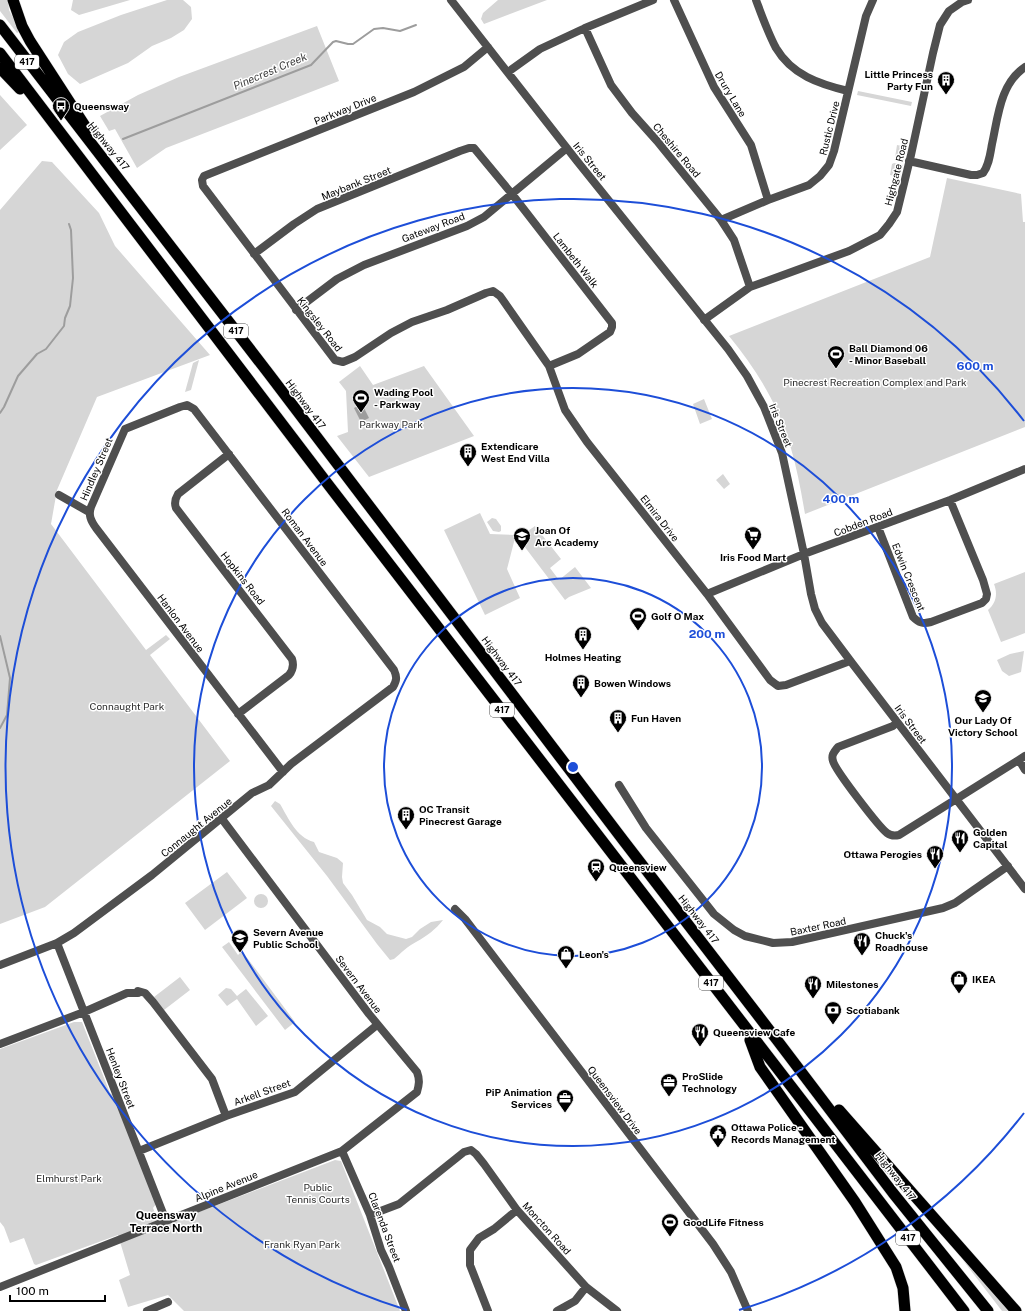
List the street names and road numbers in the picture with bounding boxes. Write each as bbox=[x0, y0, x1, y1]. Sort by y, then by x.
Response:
road number: 417 bbox=[15, 55, 39, 69]
street label: Drury Lane bbox=[713, 69, 749, 119]
street label: Parkway Drive bbox=[312, 91, 378, 127]
street label: Rustic Drive bbox=[816, 99, 842, 156]
street label: Highway 417 bbox=[86, 119, 132, 173]
street label: Cheshire Road bbox=[651, 120, 703, 180]
street label: Highgate Road bbox=[882, 137, 910, 207]
street label: Iris Street bbox=[571, 139, 609, 183]
street label: Maybank Street bbox=[319, 164, 393, 202]
street label: Gateway Road bbox=[400, 209, 466, 245]
street label: Lambeth Walk bbox=[551, 230, 601, 290]
street label: Kingsley Road bbox=[295, 294, 345, 354]
road number: 417 bbox=[224, 324, 248, 338]
street label: Highway 417 bbox=[283, 377, 329, 431]
street label: Iris Street bbox=[767, 401, 795, 449]
street label: Hindley Street bbox=[77, 436, 115, 502]
street label: Elmira Drive bbox=[638, 492, 682, 544]
street label: Cobden Road bbox=[832, 505, 894, 539]
street label: Roman Avenue bbox=[279, 506, 331, 568]
street label: Edwin Crescent bbox=[890, 541, 928, 613]
street label: Hopkins Road bbox=[219, 549, 268, 607]
street label: Hanlon Avenue bbox=[155, 591, 207, 655]
street label: Highway 417 bbox=[479, 634, 525, 688]
street label: Iris Street bbox=[892, 702, 930, 746]
road number: 417 bbox=[490, 703, 514, 717]
street label: Connaught Avenue bbox=[158, 794, 234, 859]
street label: Highway 417 bbox=[676, 892, 722, 946]
street label: Baxter Road bbox=[789, 914, 847, 938]
street label: Severn Avenue bbox=[333, 953, 385, 1016]
road number: 417 bbox=[699, 976, 723, 990]
street label: Henley Street bbox=[104, 1046, 138, 1110]
street label: Queensview Drive bbox=[585, 1063, 645, 1137]
street label: Arkell Street bbox=[232, 1076, 292, 1108]
street label: Highway 417 bbox=[873, 1149, 919, 1203]
street label: Alpine Avenue bbox=[193, 1168, 259, 1204]
street label: Clarenda Street bbox=[366, 1190, 404, 1264]
street label: Moncton Road bbox=[520, 1199, 574, 1257]
road number: 417 bbox=[896, 1231, 920, 1245]

